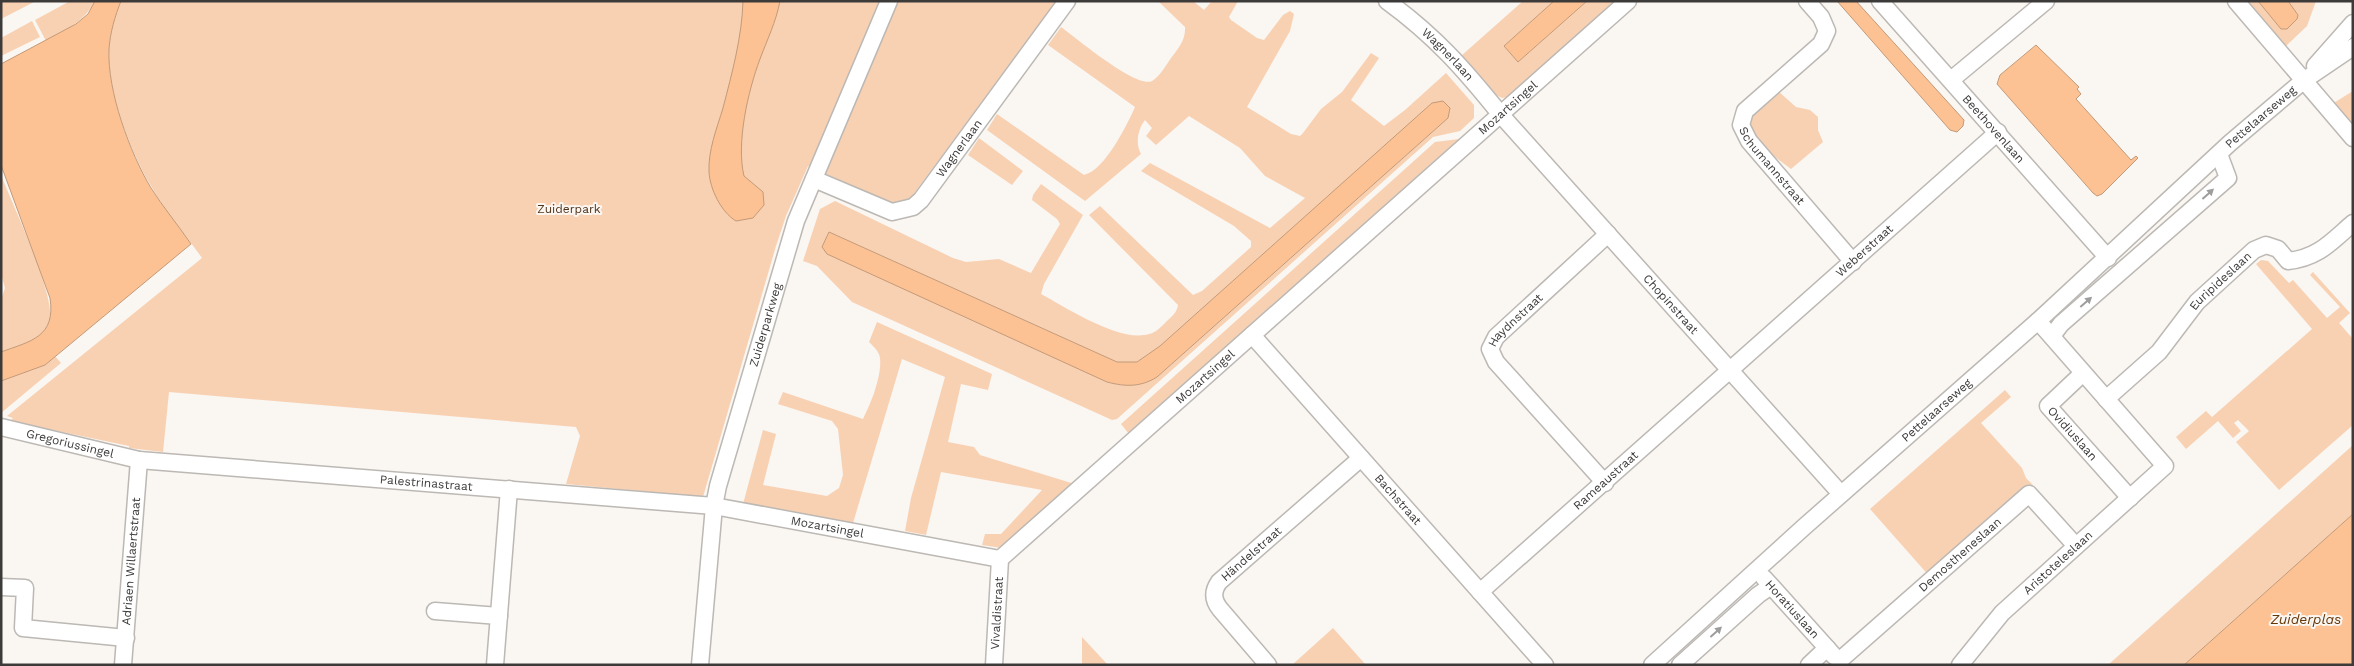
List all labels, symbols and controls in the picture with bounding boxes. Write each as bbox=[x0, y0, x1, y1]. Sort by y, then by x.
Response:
street label: Wagnerlaan bbox=[1419, 25, 1476, 84]
street label: Mozartsingel bbox=[1476, 78, 1540, 138]
street label: Pettelaarseweg bbox=[2222, 83, 2299, 151]
street label: Beethovenlaan bbox=[1960, 92, 2027, 166]
street label: Wagnerlaan bbox=[933, 117, 985, 180]
street label: Schumannstraat bbox=[1736, 124, 1808, 208]
one-way arrow bbox=[2201, 188, 2213, 200]
park label: Zuiderpark bbox=[537, 202, 601, 216]
street label: Weberstraat bbox=[1833, 222, 1896, 280]
street label: Euripideslaan bbox=[2186, 249, 2254, 313]
street label: Chopinstraat bbox=[1640, 271, 1701, 337]
street label: Zuiderparkweg bbox=[746, 281, 785, 368]
street label: Haydnstraat bbox=[1485, 291, 1546, 349]
one-way arrow bbox=[2080, 297, 2092, 308]
street label: Mozartsingel bbox=[1173, 347, 1238, 407]
street label: Pettelaarseweg bbox=[1899, 375, 1975, 445]
street label: Ovidiuslaan bbox=[2045, 404, 2100, 463]
street label: Gregoriussingel bbox=[25, 426, 116, 461]
street label: Rameaustraat bbox=[1570, 448, 1641, 513]
street label: Bachstraat bbox=[1372, 471, 1424, 528]
street label: Palestrinastraat bbox=[379, 472, 473, 494]
street label: Adriaen Willaertstraat bbox=[119, 497, 143, 626]
street label: Mozartsingel bbox=[790, 513, 865, 541]
street label: Demostheneslaan bbox=[1916, 515, 2004, 595]
street label: Händelstraat bbox=[1218, 524, 1284, 584]
street label: Aristoteleslaan bbox=[2020, 528, 2095, 597]
street label: Vivaldistraat bbox=[988, 576, 1006, 650]
street label: Horatiuslaan bbox=[1762, 577, 1822, 641]
water label: Zuiderplas bbox=[2270, 611, 2341, 627]
one-way arrow bbox=[1710, 626, 1722, 638]

